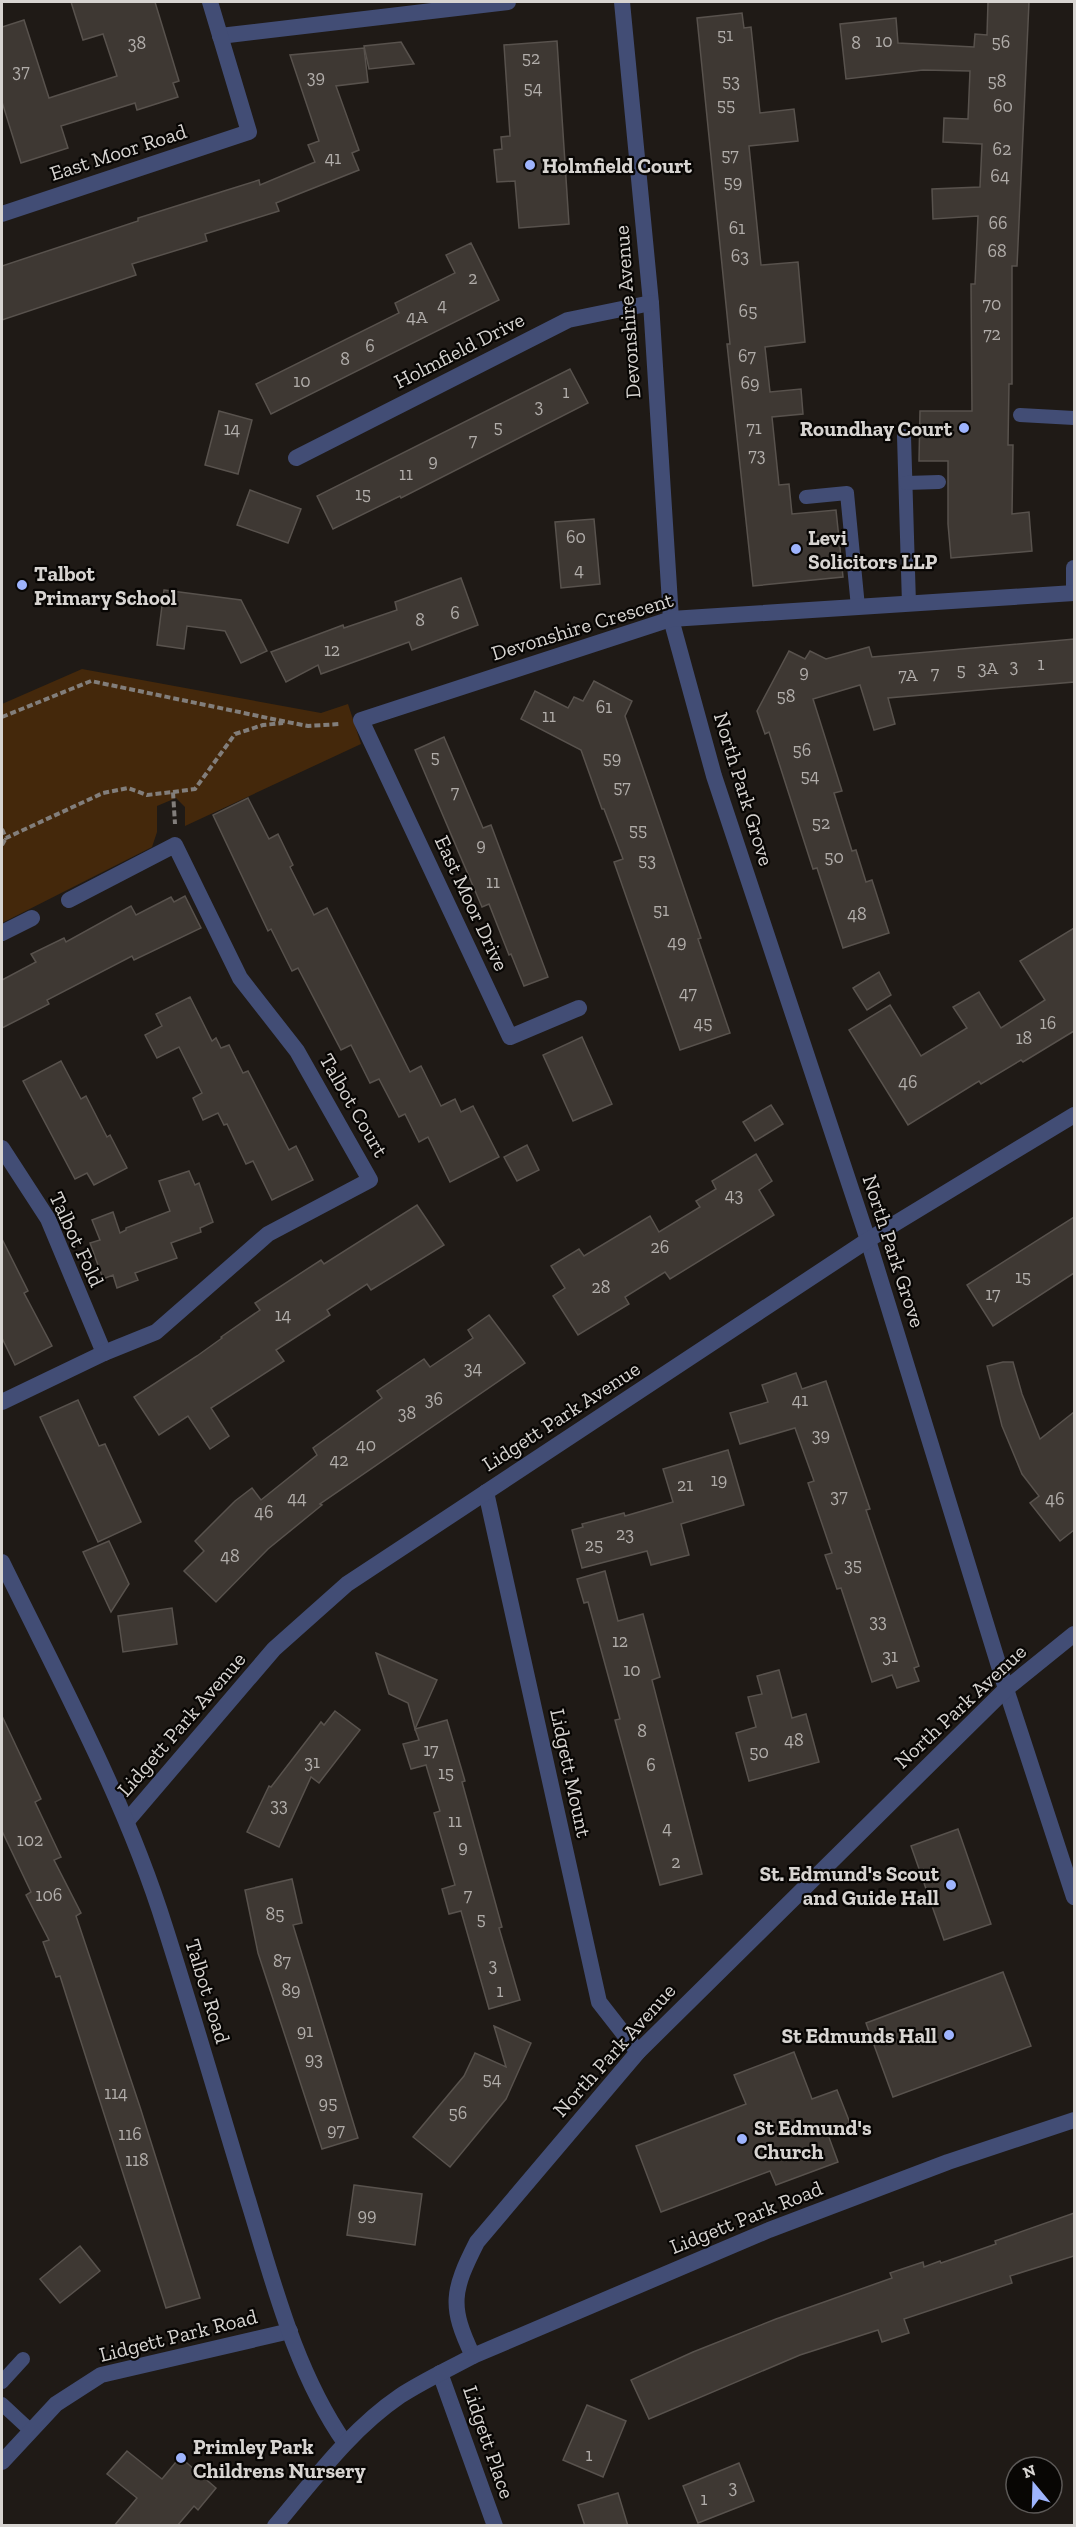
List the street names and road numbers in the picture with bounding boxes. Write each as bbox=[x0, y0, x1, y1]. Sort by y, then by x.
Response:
street label: East Moor Road bbox=[47, 118, 190, 186]
street label: Devonshire Avenue bbox=[608, 224, 646, 399]
street label: Holmfield Drive bbox=[390, 306, 528, 394]
street label: Devonshire Crescent bbox=[488, 586, 676, 666]
street label: North Park Grove bbox=[709, 709, 779, 869]
street label: East Moor Drive bbox=[430, 831, 514, 975]
street label: Talbot Court bbox=[314, 1049, 394, 1161]
street label: North Park Grove bbox=[858, 1171, 931, 1331]
street label: Talbot Fold bbox=[44, 1188, 110, 1291]
street label: Lidgett Park Avenue bbox=[477, 1356, 645, 1476]
street label: North Park Avenue bbox=[889, 1638, 1031, 1773]
street label: Lidgett Park Avenue bbox=[112, 1647, 251, 1801]
street label: Lidgett Mount bbox=[545, 1706, 597, 1840]
street label: Talbot Road bbox=[180, 1936, 236, 2047]
street label: North Park Avenue bbox=[547, 1978, 681, 2122]
street label: Lidgett Park Road bbox=[666, 2175, 826, 2259]
street label: Lidgett Park Road bbox=[96, 2303, 260, 2367]
street label: Lidgett Place bbox=[458, 2382, 520, 2502]

